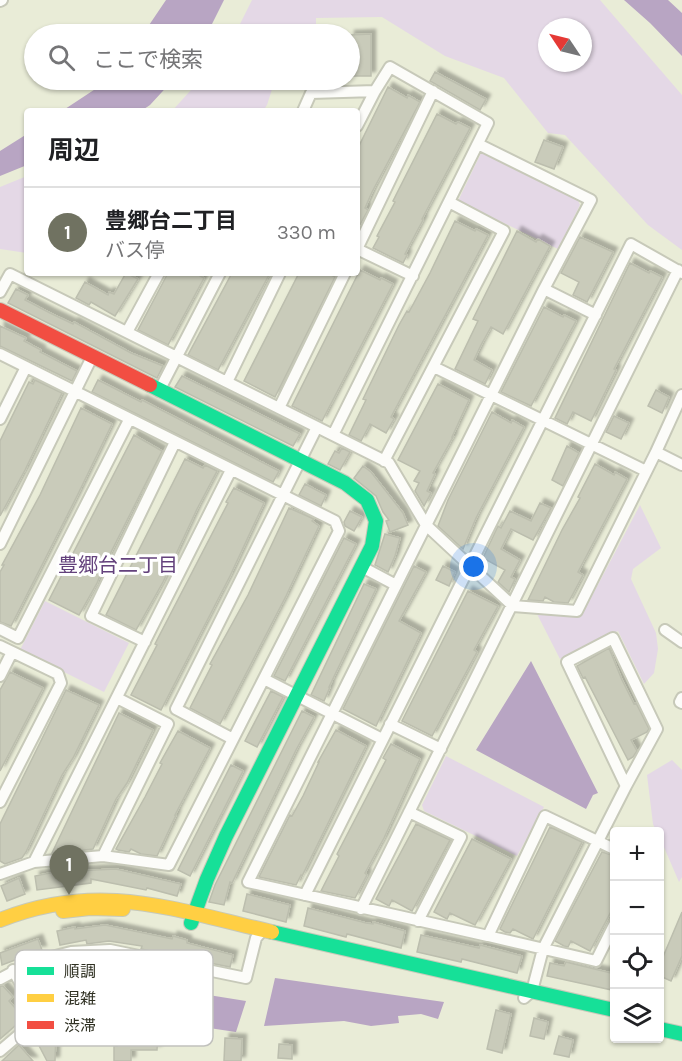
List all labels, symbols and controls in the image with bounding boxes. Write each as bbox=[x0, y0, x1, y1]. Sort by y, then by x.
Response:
north arrow bbox=[538, 18, 592, 72]
search box bbox=[24, 24, 360, 90]
icon: search bbox=[45, 41, 78, 74]
text: ここで検索 bbox=[93, 47, 203, 73]
text: 周辺 bbox=[48, 135, 100, 166]
text: 豊郷台二丁目 bbox=[105, 208, 237, 234]
text: 1 bbox=[64, 221, 71, 244]
text: 330 m bbox=[277, 221, 336, 244]
text: バス停 bbox=[105, 239, 165, 262]
your location bbox=[459, 552, 488, 581]
district label: 豊郷台二丁目 bbox=[58, 554, 178, 577]
map controls bbox=[610, 827, 664, 1043]
button: + bbox=[610, 827, 664, 881]
pin: 1 bbox=[50, 846, 88, 895]
button: − bbox=[610, 881, 664, 935]
button: locate bbox=[610, 935, 664, 989]
legend bbox=[15, 950, 213, 1046]
text: 順調 bbox=[64, 962, 96, 981]
text: 混雑 bbox=[64, 989, 96, 1008]
button: layers bbox=[610, 989, 664, 1043]
text: 渋滞 bbox=[64, 1016, 96, 1035]

